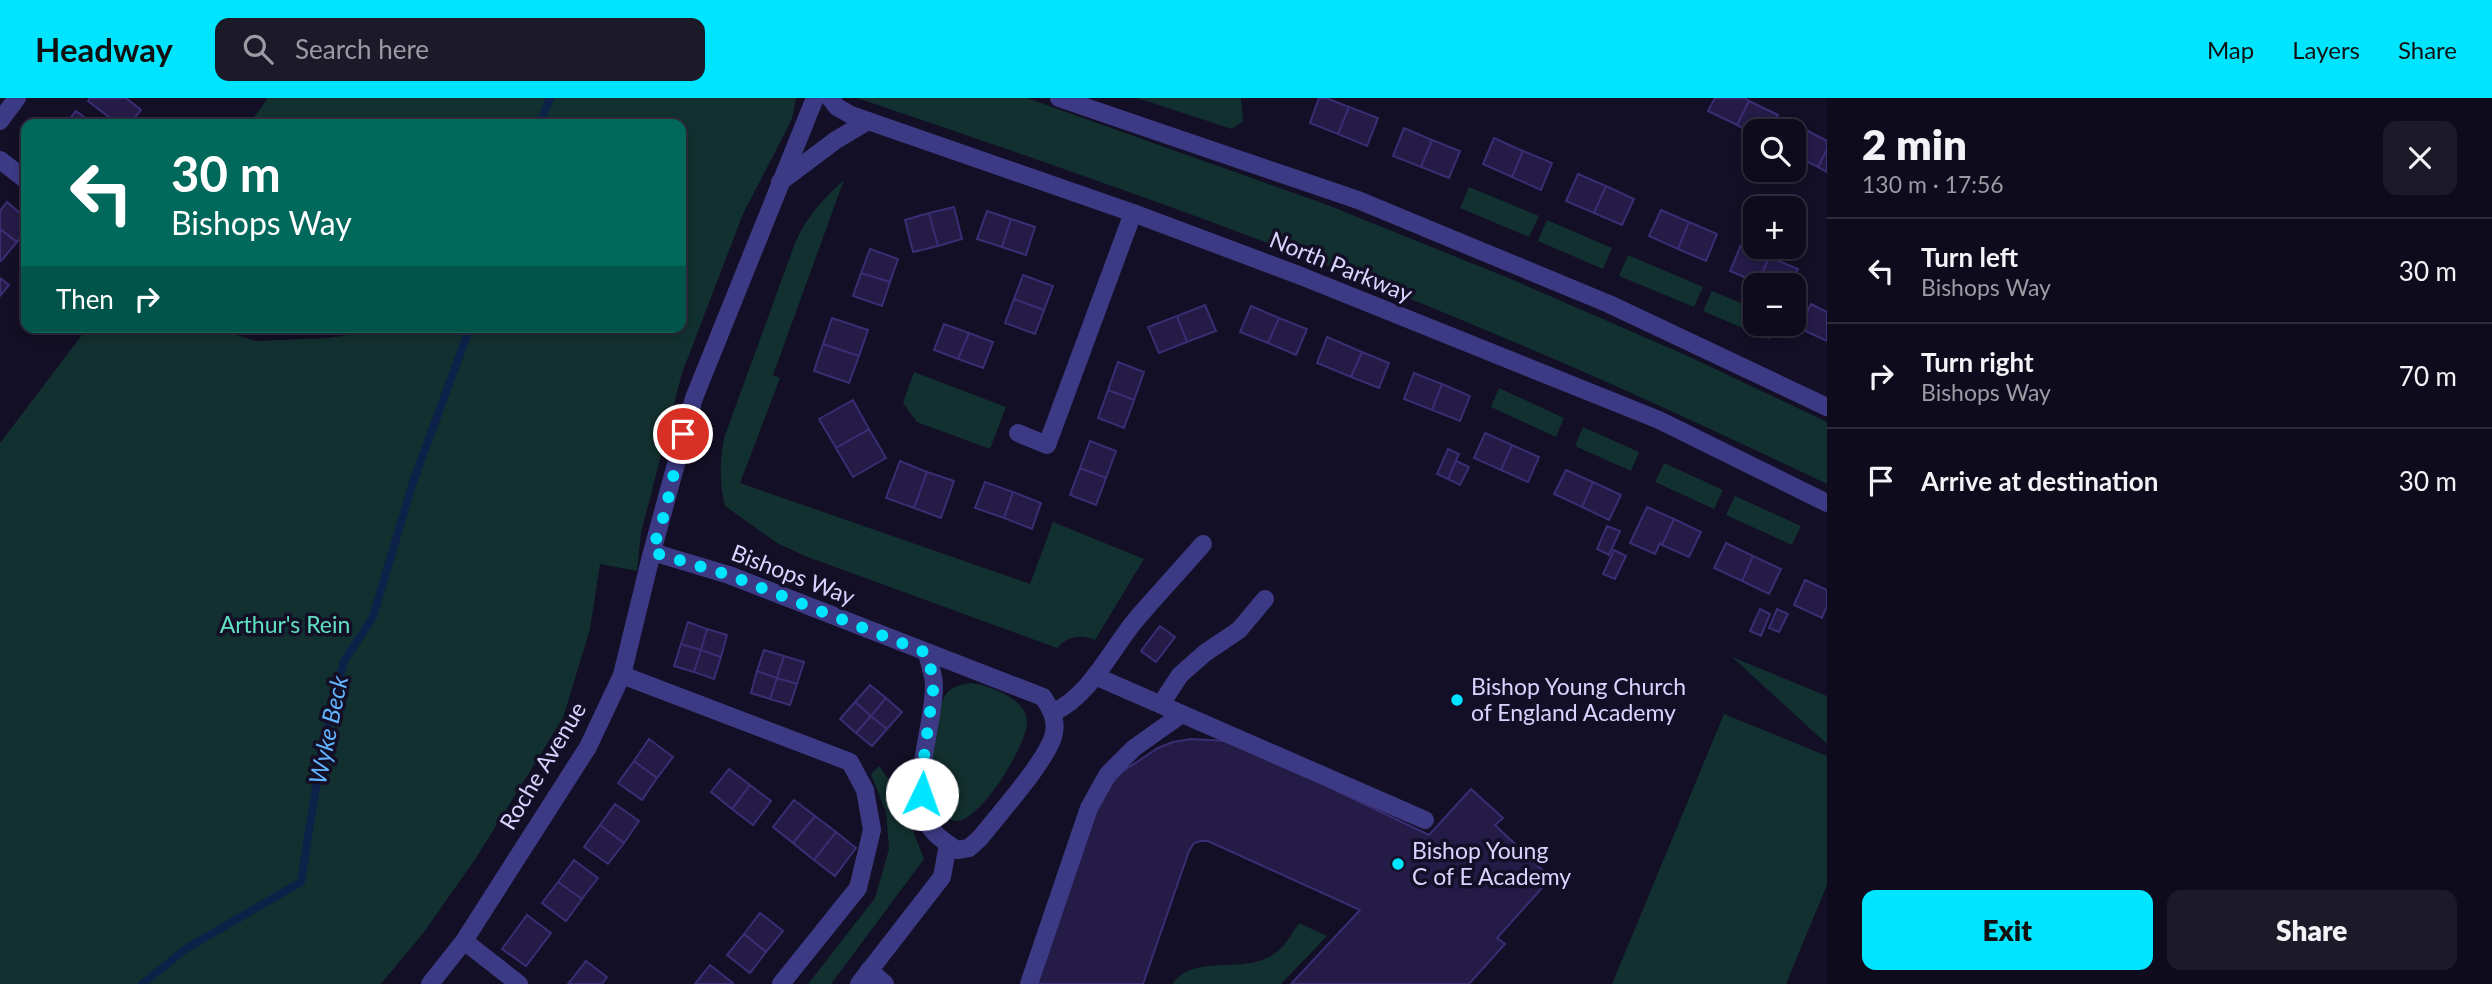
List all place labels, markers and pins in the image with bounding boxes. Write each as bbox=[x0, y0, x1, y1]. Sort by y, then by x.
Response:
pin bbox=[653, 404, 713, 464]
place label: Bishop Young Church of England Academy bbox=[1471, 672, 1686, 726]
marker: Bishop Young Church of England Academy bbox=[1449, 692, 1465, 708]
place label: Bishop Young C of E Academy bbox=[1412, 836, 1571, 890]
marker: Bishop Young C of E Academy bbox=[1390, 856, 1406, 872]

